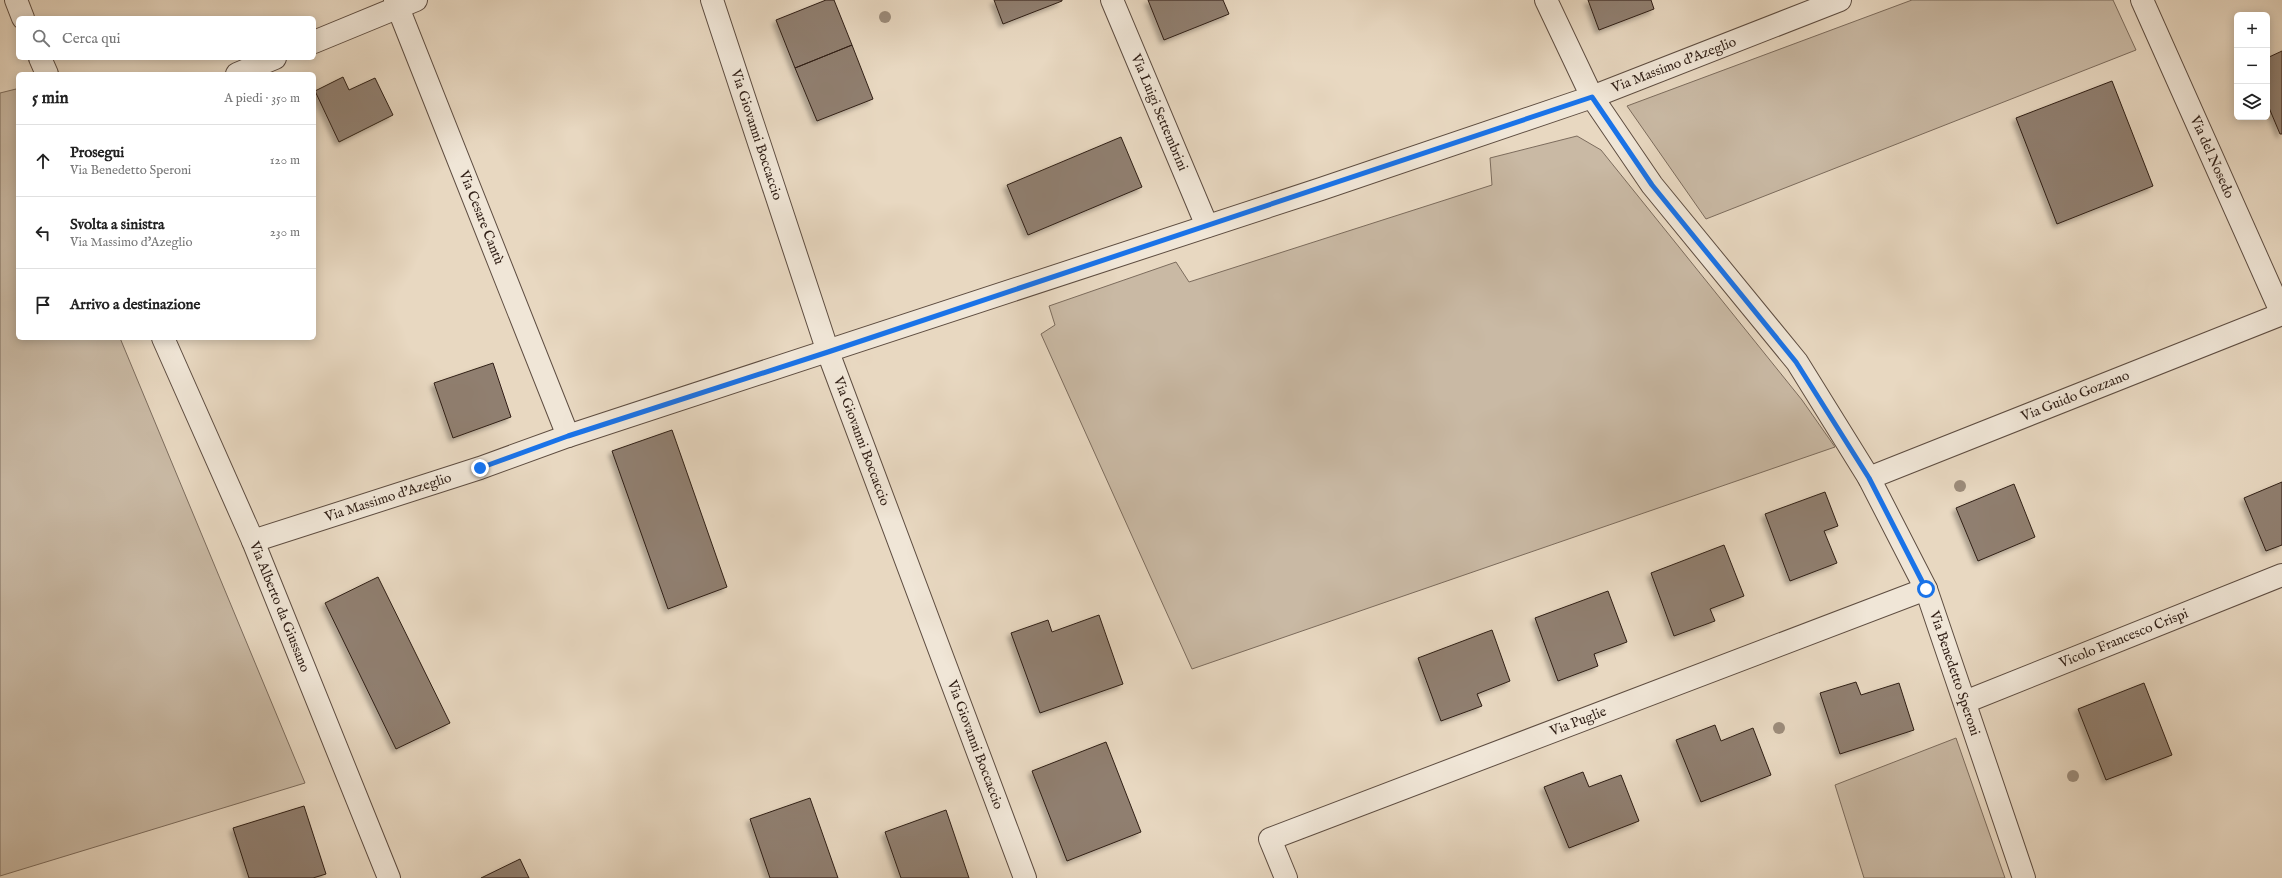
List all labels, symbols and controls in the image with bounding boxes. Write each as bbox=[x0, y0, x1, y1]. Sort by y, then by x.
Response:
map controls bbox=[2234, 12, 2270, 120]
button: + bbox=[2234, 12, 2270, 48]
search box bbox=[16, 16, 316, 60]
icon: search bbox=[30, 27, 52, 49]
text: Cerca qui bbox=[62, 29, 121, 48]
street label: Via Massimo d'Azeglio bbox=[1608, 33, 1739, 97]
button: − bbox=[2234, 48, 2270, 84]
street label: Via Luigi Settembrini bbox=[1126, 50, 1192, 174]
street label: Via Giovanni Boccaccio bbox=[726, 66, 786, 203]
button: layers bbox=[2234, 84, 2270, 120]
text: 5 min bbox=[32, 88, 69, 109]
text: A piedi · 350 m bbox=[224, 90, 300, 107]
street label: Via del Nosedo bbox=[2185, 112, 2238, 202]
text: Prosegui bbox=[70, 143, 124, 162]
icon: ahead bbox=[32, 150, 54, 172]
text: 120 m bbox=[270, 152, 300, 169]
text: Via Benedetto Speroni bbox=[70, 162, 191, 179]
street label: Via Cesare Cantù bbox=[454, 167, 508, 267]
text: Svolta a sinistra bbox=[70, 215, 165, 234]
icon: left bbox=[32, 222, 54, 244]
text: 230 m bbox=[270, 224, 300, 241]
text: Via Massimo d'Azeglio bbox=[70, 234, 193, 251]
icon: arrive bbox=[32, 294, 54, 316]
text: Arrivo a destinazione bbox=[70, 295, 200, 314]
street label: Via Guido Gozzano bbox=[2018, 366, 2132, 426]
street label: Via Giovanni Boccaccio bbox=[829, 373, 894, 509]
route end bbox=[471, 459, 489, 477]
street label: Via Massimo d'Azeglio bbox=[322, 469, 454, 527]
street label: Via Alberto da Giussano bbox=[245, 538, 314, 675]
route start bbox=[1917, 580, 1935, 598]
street label: Vicolo Francesco Crispi bbox=[2056, 604, 2191, 673]
street label: Via Benedetto Speroni bbox=[1925, 608, 1984, 738]
street label: Via Giovanni Boccaccio bbox=[942, 677, 1008, 812]
street label: Via Puglie bbox=[1547, 702, 1610, 741]

